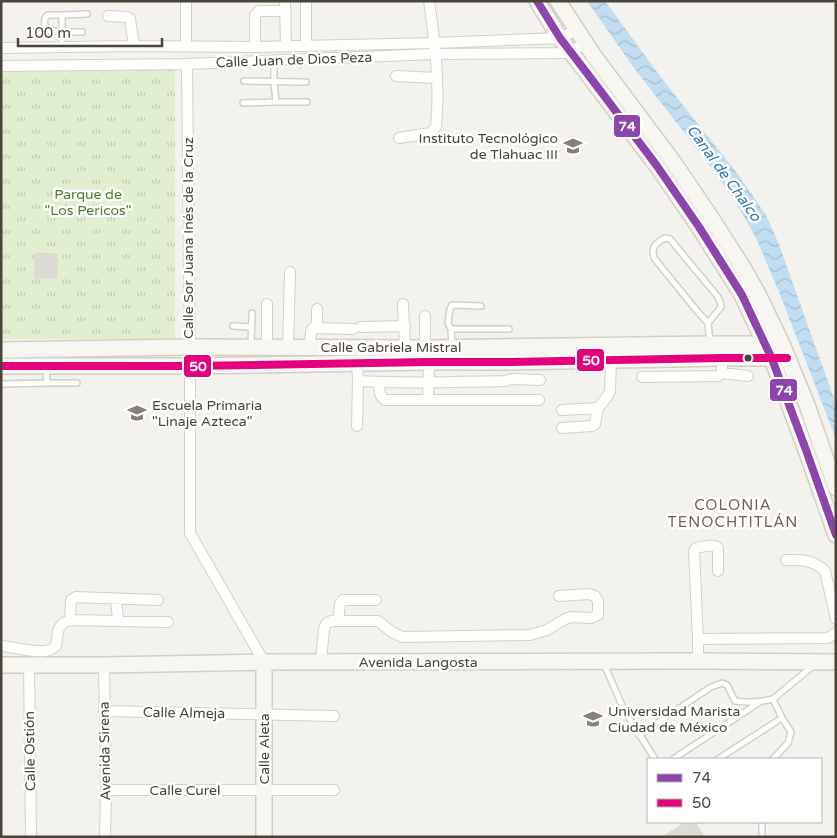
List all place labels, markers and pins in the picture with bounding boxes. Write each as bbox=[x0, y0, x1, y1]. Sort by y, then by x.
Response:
place label: Instituto Tecnológico de Tlahuac III bbox=[419, 130, 558, 163]
school or university icon: Instituto Tecnológico de Tlahuac III bbox=[562, 135, 584, 157]
unlabelled marker bbox=[743, 353, 753, 363]
place label: Escuela Primaria "Linaje Azteca" bbox=[152, 397, 262, 430]
school or university icon: Escuela Primaria "Linaje Azteca" bbox=[126, 402, 148, 424]
place label: Universidad Marista Ciudad de México bbox=[608, 703, 740, 736]
school or university icon: Universidad Marista Ciudad de México bbox=[582, 708, 604, 730]

